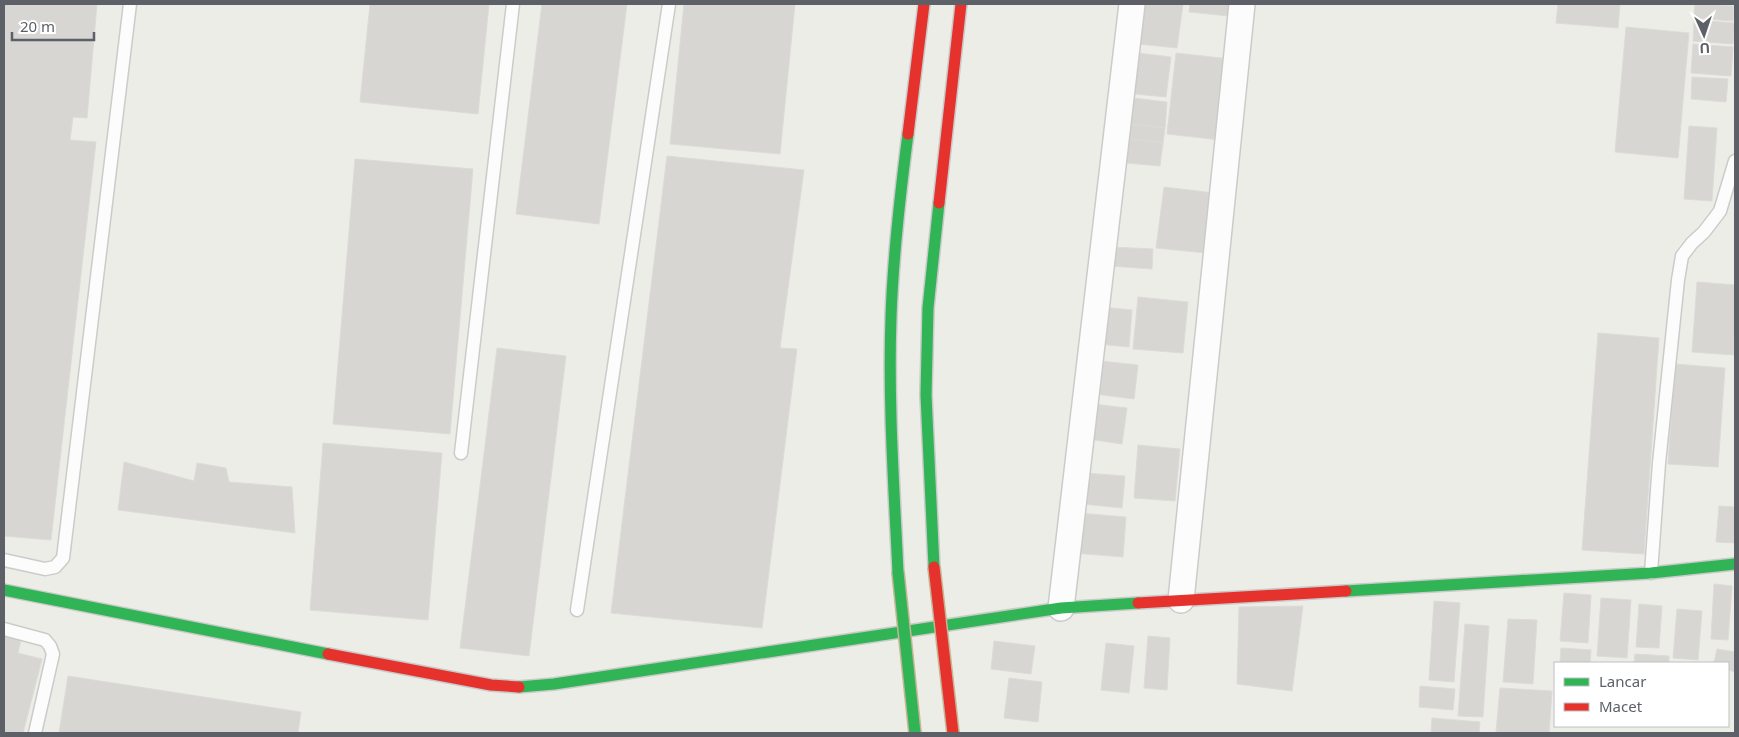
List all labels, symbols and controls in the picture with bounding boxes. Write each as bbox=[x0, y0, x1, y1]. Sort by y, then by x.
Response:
scale bar bbox=[12, 10, 95, 42]
north arrow bbox=[1679, 10, 1729, 60]
text: 20 m bbox=[20, 16, 55, 36]
text: U bbox=[1699, 39, 1710, 58]
legend bbox=[1554, 662, 1729, 727]
text: Lancar bbox=[1599, 671, 1646, 691]
text: Macet bbox=[1599, 696, 1643, 716]

